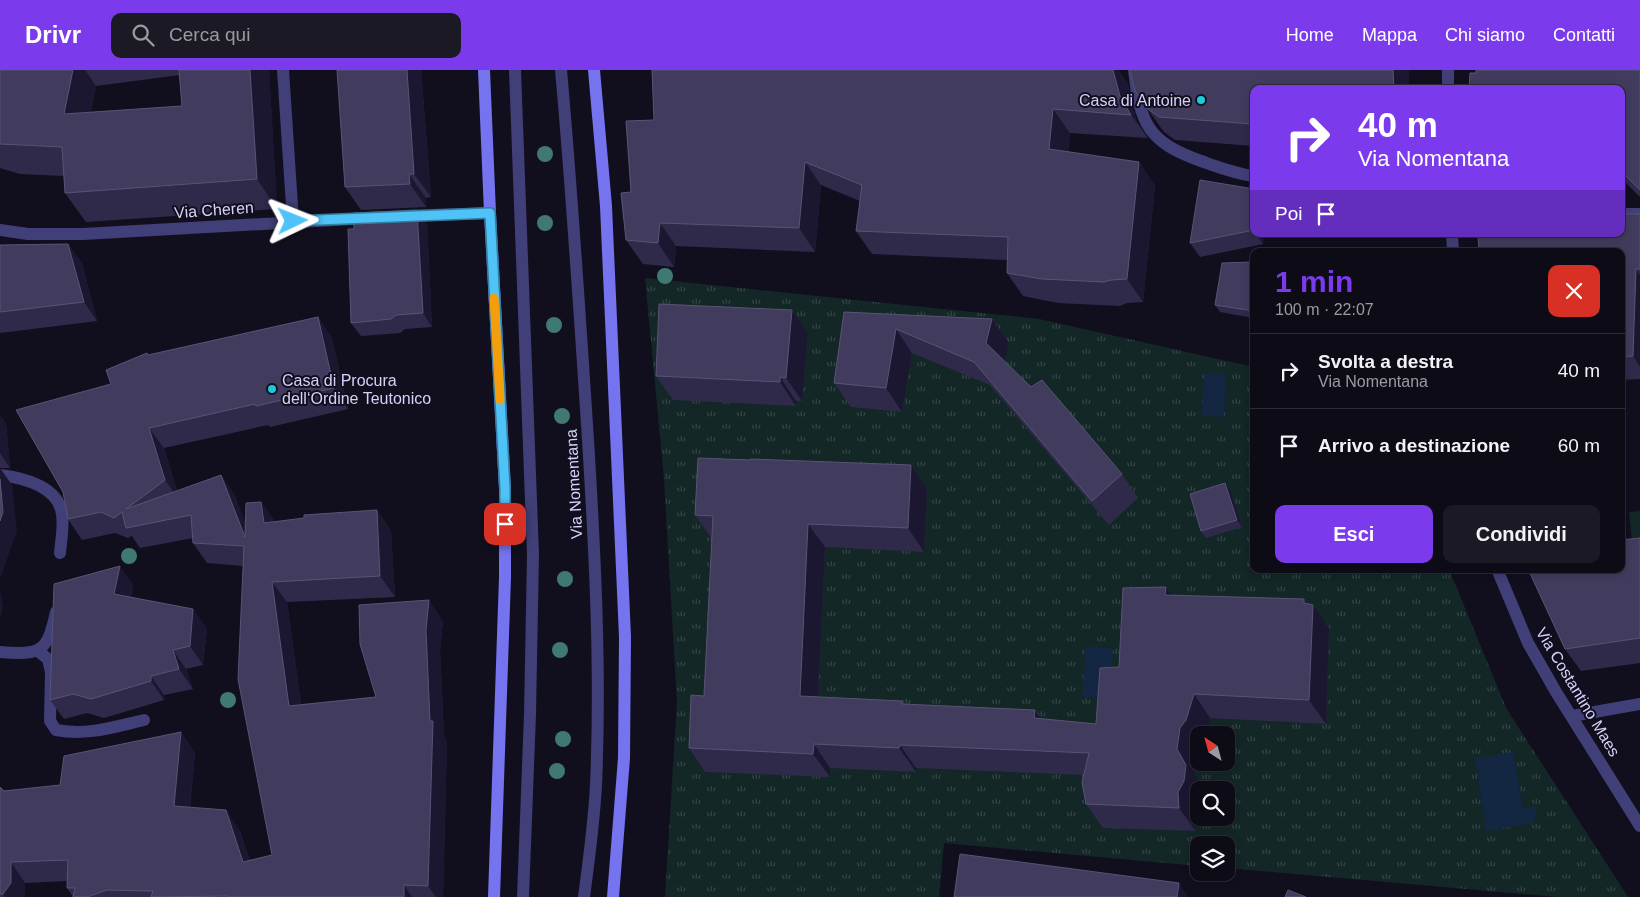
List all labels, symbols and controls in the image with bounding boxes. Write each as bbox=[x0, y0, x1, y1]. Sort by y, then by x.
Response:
search box bbox=[111, 13, 461, 58]
text: Drivr bbox=[25, 21, 81, 48]
icon: search bbox=[129, 21, 157, 49]
text: Cerca qui bbox=[169, 24, 250, 45]
text: Home bbox=[1286, 25, 1334, 45]
text: Mappa bbox=[1362, 25, 1417, 45]
text: Chi siamo bbox=[1445, 25, 1525, 45]
text: Contatti bbox=[1553, 25, 1615, 45]
place label: Casa di Antoine bbox=[1079, 92, 1191, 109]
marker: Casa di Antoine bbox=[1195, 94, 1207, 106]
icon: right bbox=[1275, 105, 1340, 170]
text: 40 m bbox=[1358, 105, 1438, 144]
text: Via Nomentana bbox=[1358, 146, 1509, 171]
position arrow bbox=[266, 194, 318, 246]
street label: Via Cheren bbox=[174, 199, 254, 221]
icon: arrive bbox=[1312, 200, 1340, 228]
text: Poi bbox=[1275, 203, 1302, 224]
text: 1 min bbox=[1275, 265, 1353, 298]
button: close bbox=[1548, 265, 1600, 317]
text: 100 m · 22:07 bbox=[1275, 301, 1374, 318]
text: Svolta a destra bbox=[1318, 351, 1453, 372]
icon: right bbox=[1275, 357, 1303, 385]
text: 40 m bbox=[1558, 360, 1600, 381]
place label: Casa di Procura dell‘Ordine Teutonico bbox=[282, 372, 431, 407]
text: Via Nomentana bbox=[1318, 373, 1428, 390]
marker: Casa di Procura dell‘Ordine Teutonico bbox=[266, 383, 278, 395]
street label: Via Nomentana bbox=[563, 429, 585, 539]
icon: arrive bbox=[1275, 432, 1303, 460]
text: Arrivo a destinazione bbox=[1318, 435, 1510, 456]
text: 60 m bbox=[1558, 435, 1600, 456]
pin bbox=[484, 503, 526, 545]
button: Esci bbox=[1275, 505, 1433, 563]
button: Condividi bbox=[1443, 505, 1600, 563]
icon: arrive bbox=[491, 510, 519, 538]
street label: Via Costantino Maes bbox=[1533, 624, 1623, 760]
north arrow bbox=[1190, 726, 1235, 771]
map controls bbox=[1190, 726, 1235, 881]
button: search bbox=[1190, 781, 1235, 826]
button: layers bbox=[1190, 836, 1235, 881]

